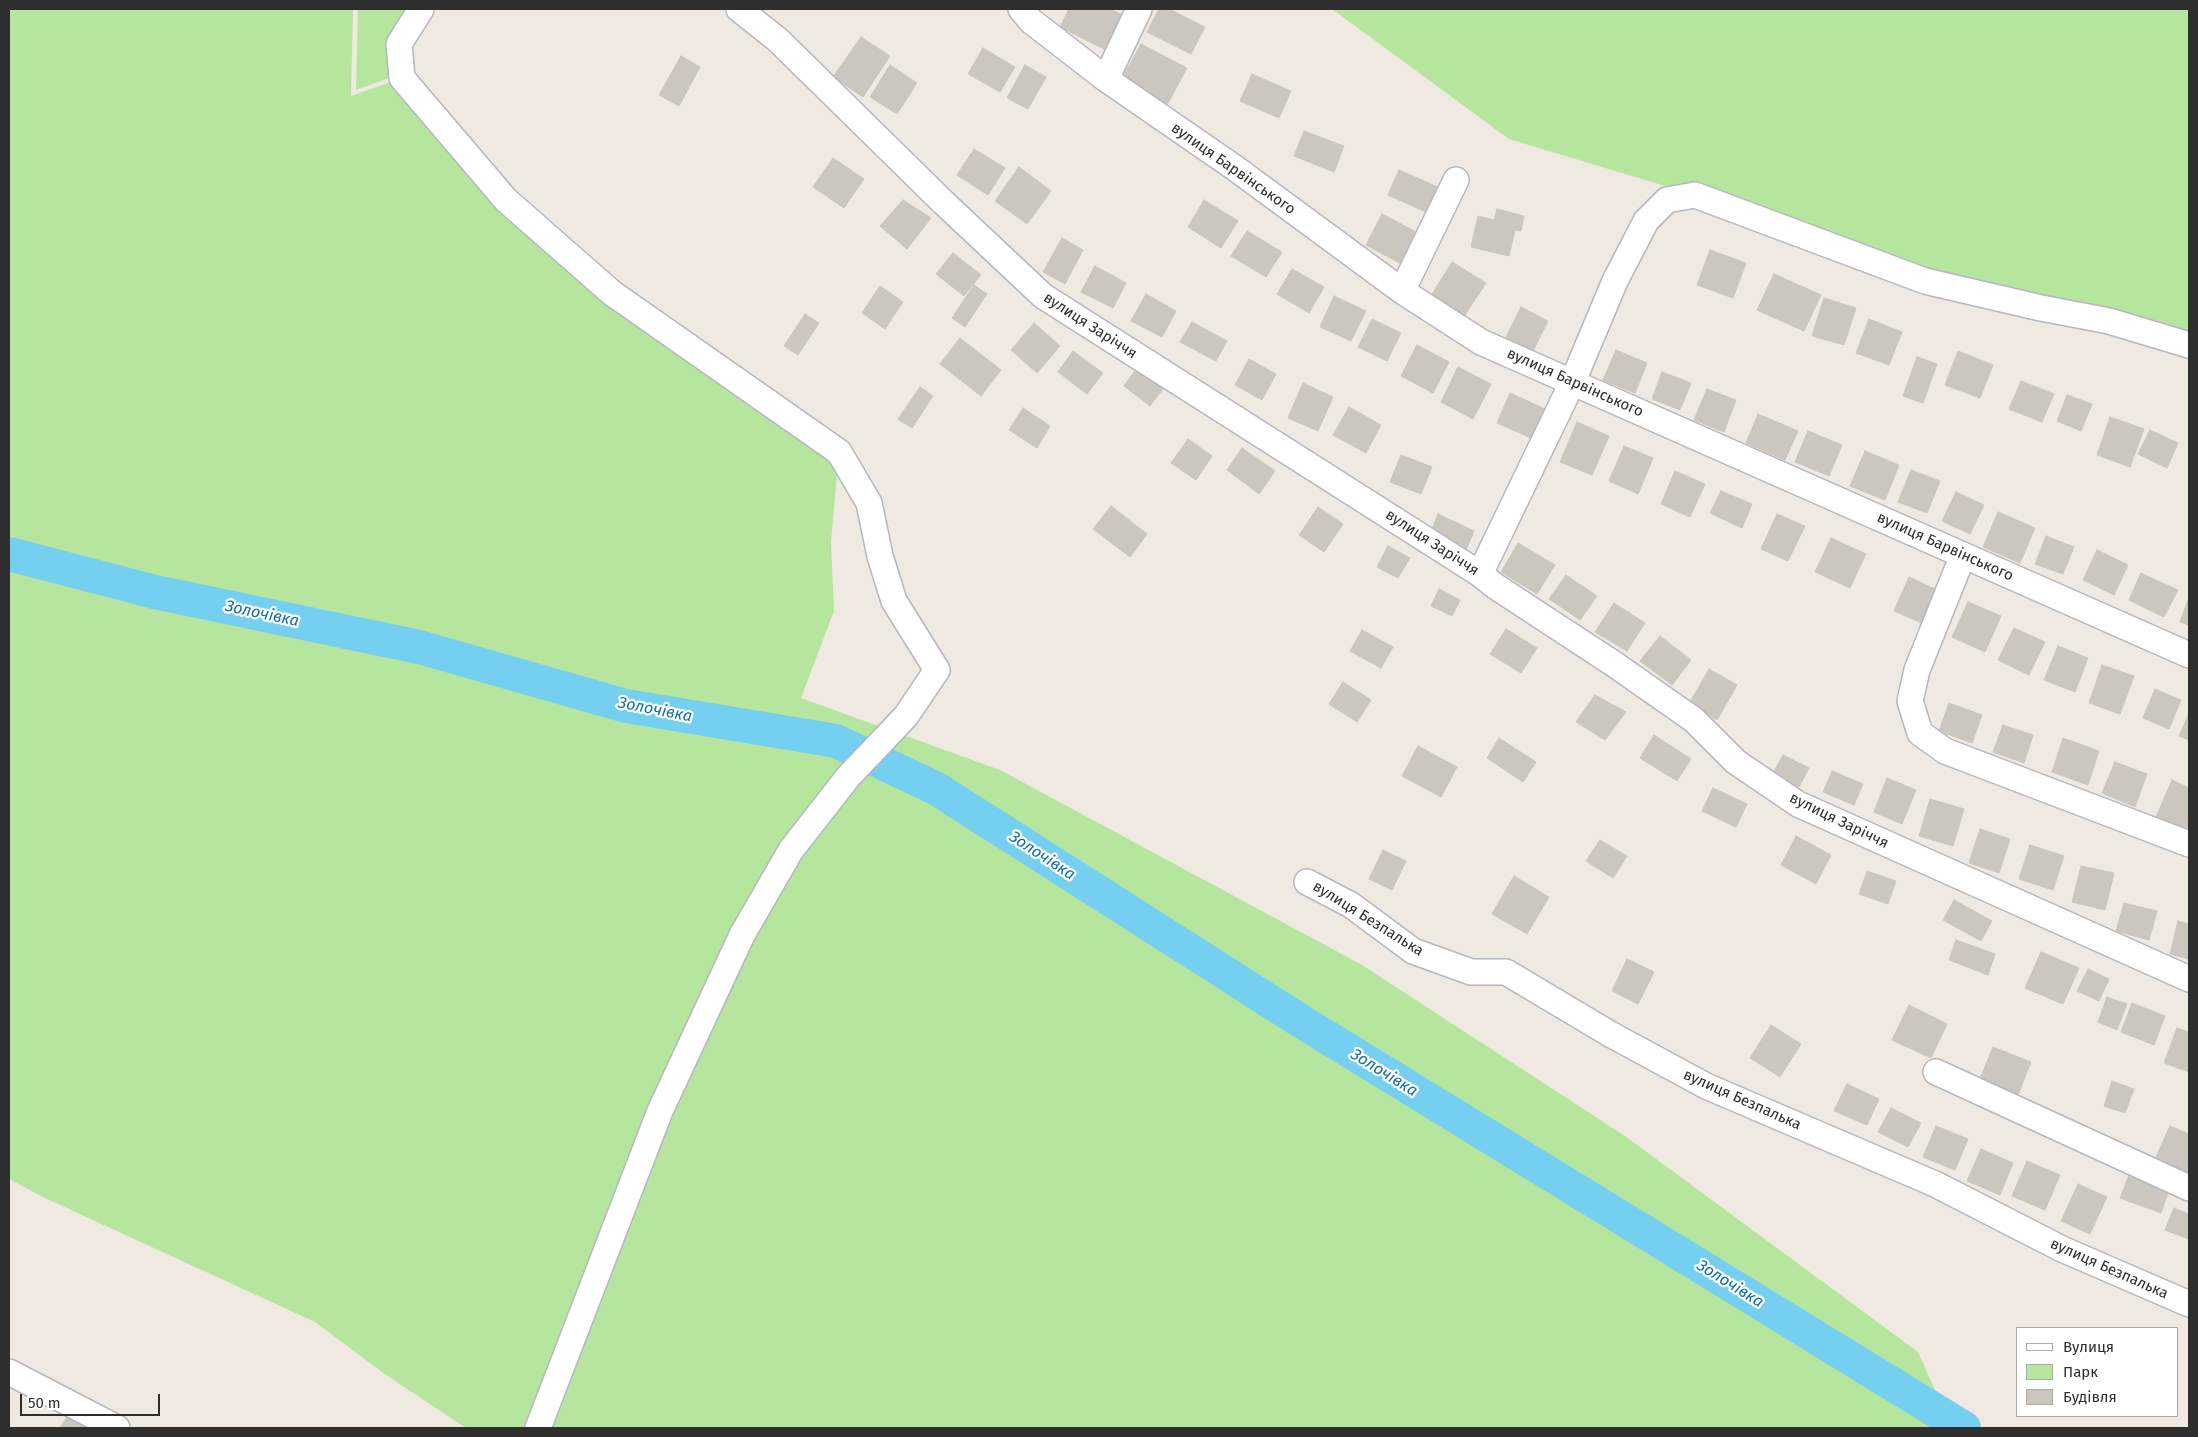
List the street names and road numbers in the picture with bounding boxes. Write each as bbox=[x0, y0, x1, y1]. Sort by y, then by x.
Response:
street label: вулиця Барвінського bbox=[1167, 119, 1299, 219]
street label: вулиця Заріччя bbox=[1040, 289, 1140, 363]
street label: вулиця Барвінського bbox=[1504, 345, 1646, 421]
street label: вулиця Заріччя bbox=[1382, 506, 1482, 580]
street label: вулиця Барвінського bbox=[1874, 509, 2016, 585]
street label: вулиця Заріччя bbox=[1786, 789, 1892, 853]
street label: вулиця Безпалька bbox=[1309, 878, 1427, 960]
street label: вулиця Безпалька bbox=[1680, 1066, 1804, 1134]
street label: вулиця Безпалька bbox=[2047, 1235, 2171, 1303]

